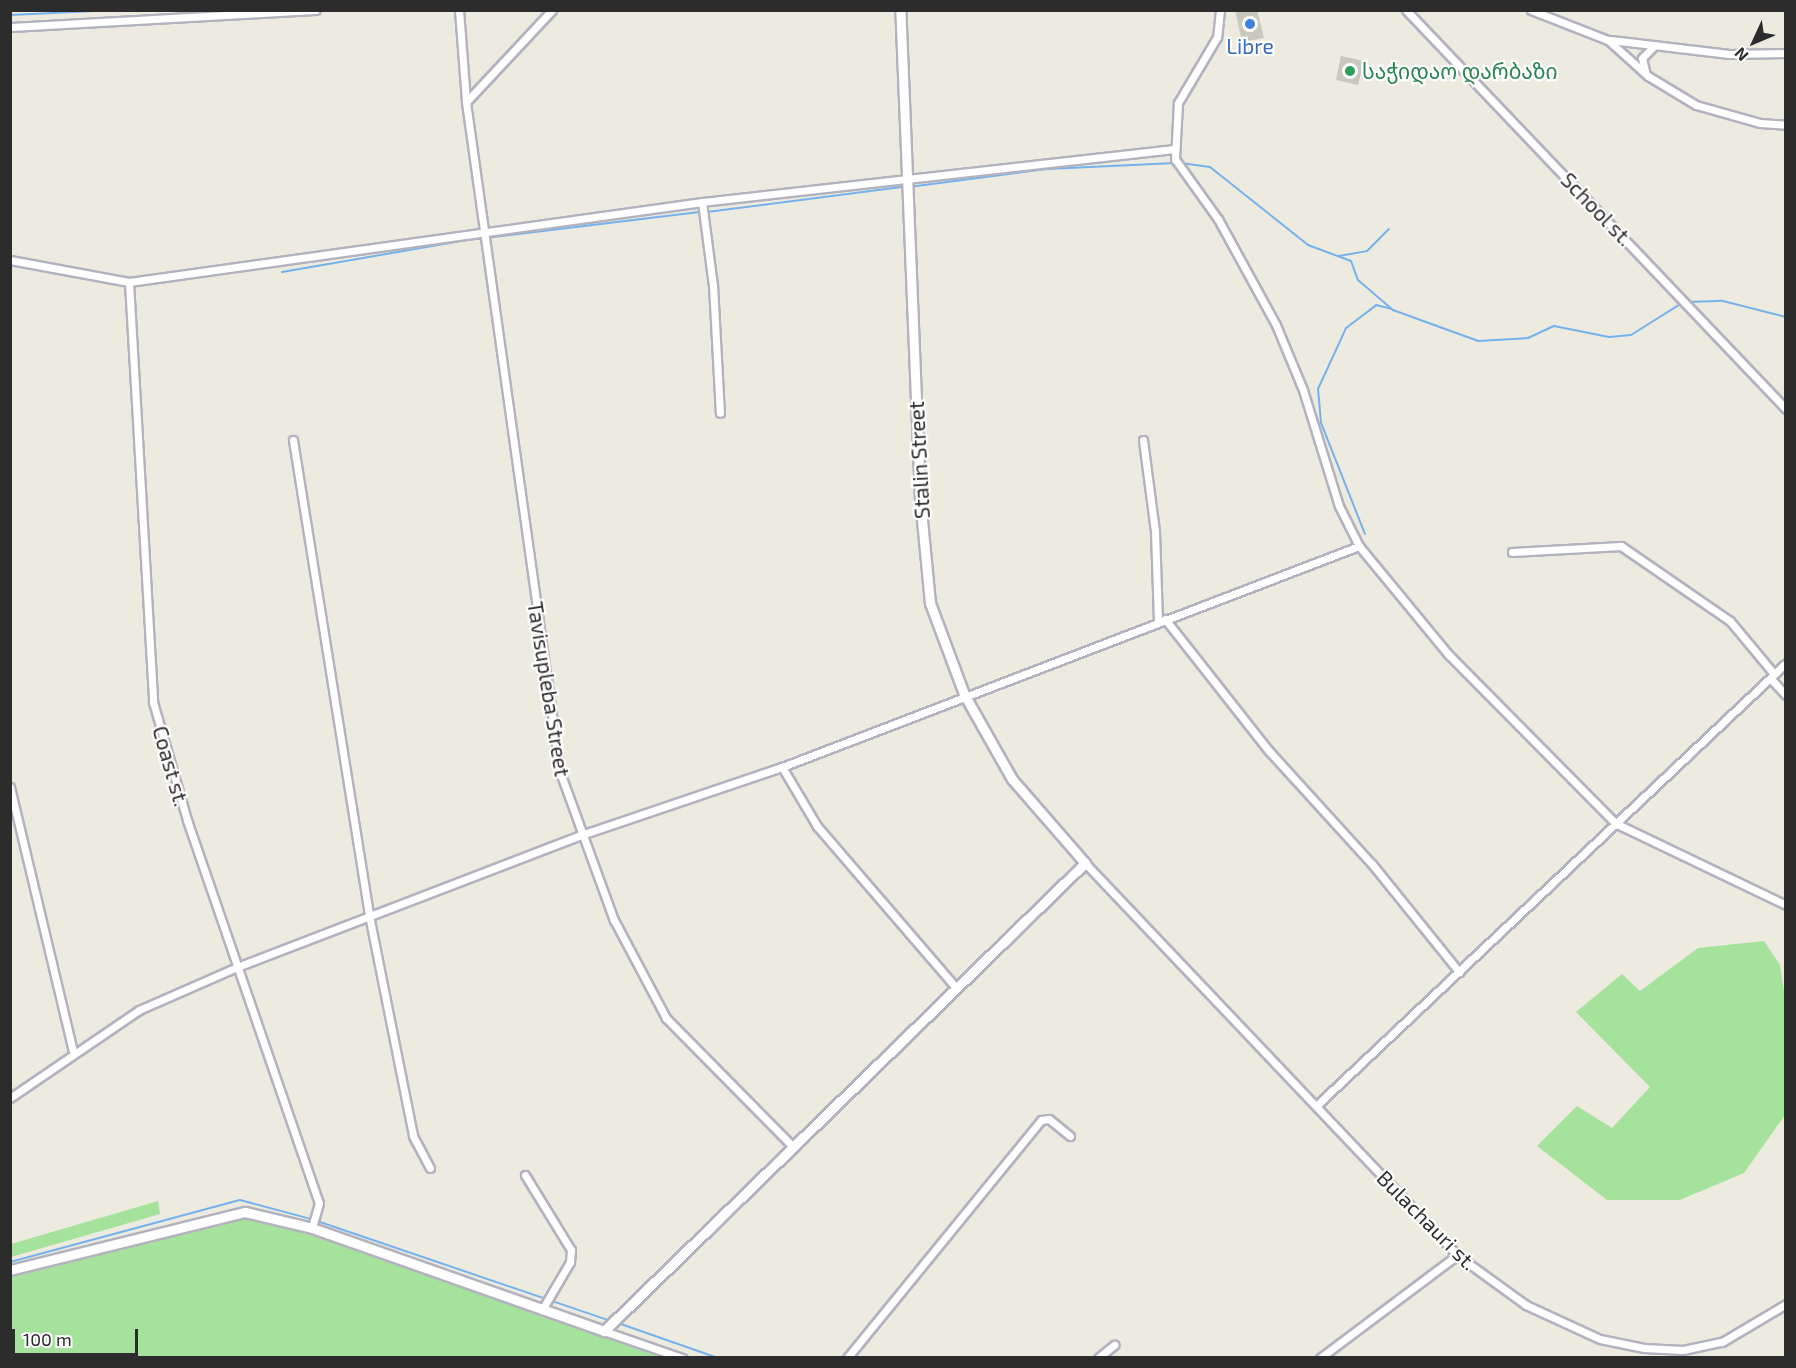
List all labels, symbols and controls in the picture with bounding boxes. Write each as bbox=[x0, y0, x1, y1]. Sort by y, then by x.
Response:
north arrow bbox=[1724, 12, 1784, 72]
marker: Libre bbox=[1243, 17, 1257, 31]
place label: Libre bbox=[1226, 33, 1274, 59]
text: N bbox=[1730, 44, 1752, 66]
place label: საჭიდაო დარბაზი bbox=[1362, 58, 1558, 84]
marker: საჭიდაო დარბაზი bbox=[1343, 64, 1357, 78]
street label: School st. bbox=[1556, 167, 1638, 251]
street label: Stalin Street bbox=[903, 400, 935, 520]
street label: Tavisupleba Street bbox=[523, 600, 575, 778]
street label: Coast st. bbox=[148, 723, 194, 809]
street label: Bulachauri st. bbox=[1372, 1165, 1482, 1275]
scale bar bbox=[15, 1317, 141, 1355]
text: 100 m bbox=[23, 1328, 72, 1350]

